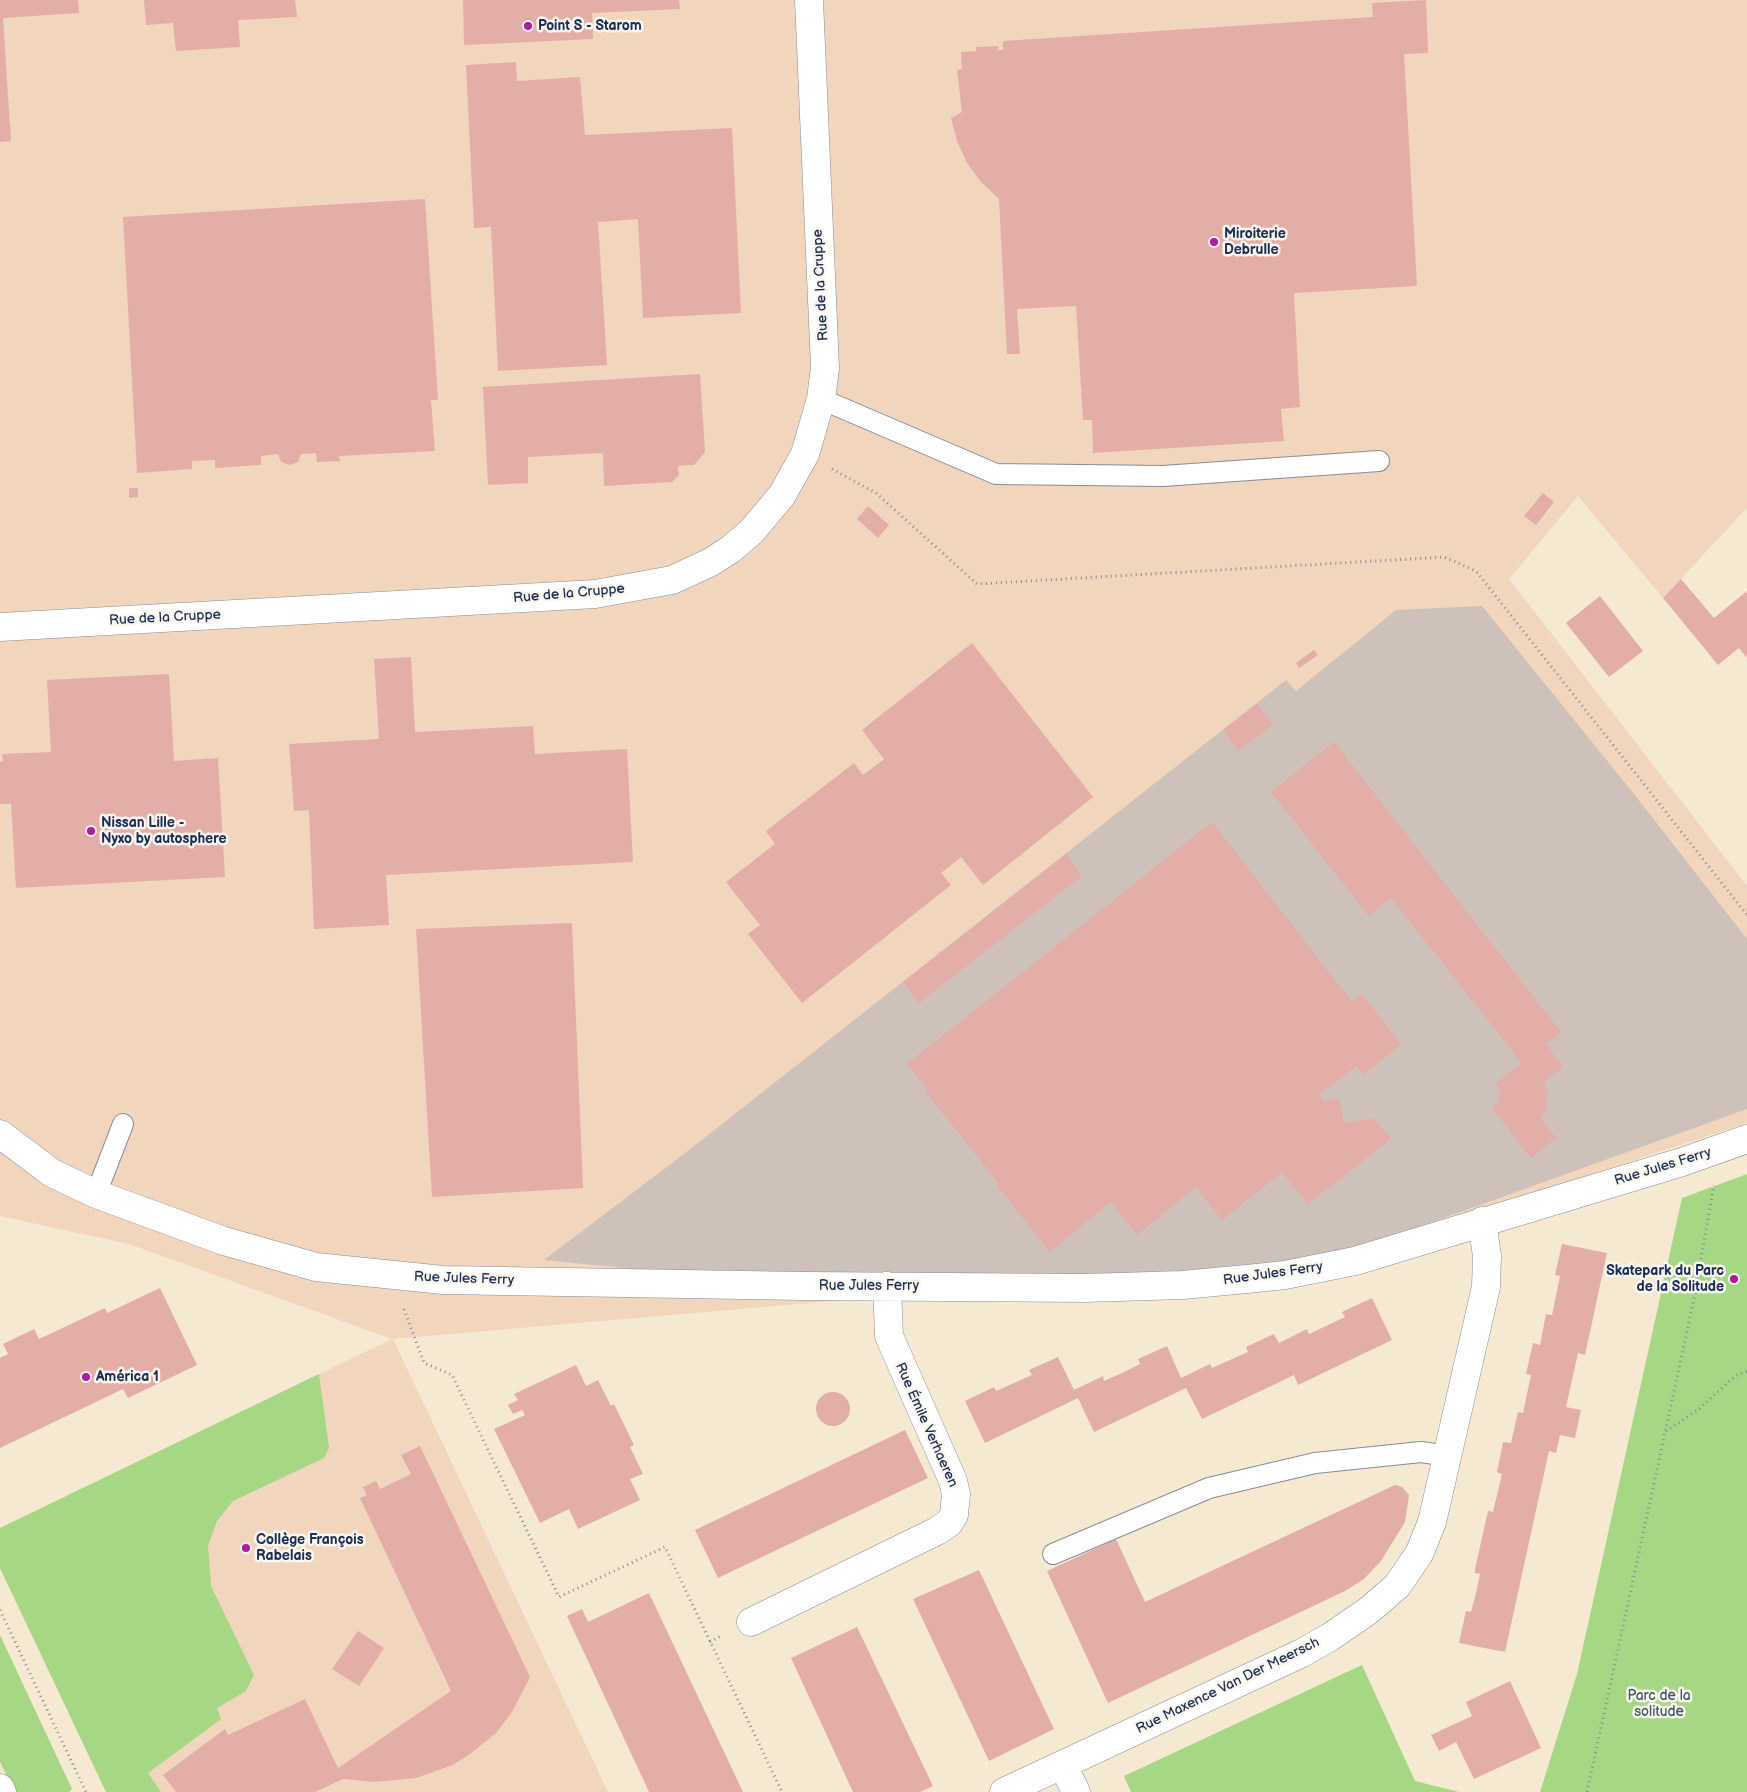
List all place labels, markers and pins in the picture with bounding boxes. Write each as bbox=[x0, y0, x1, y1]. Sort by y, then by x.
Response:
place label: Point S - Starom bbox=[538, 18, 642, 34]
marker: Point S - Starom bbox=[522, 20, 534, 32]
place label: Miroiterie Debrulle bbox=[1224, 226, 1286, 258]
marker: Miroiterie Debrulle bbox=[1208, 236, 1220, 248]
place label: Nissan Lille - Nyxo by autosphere bbox=[101, 815, 226, 848]
marker: Nissan Lille - Nyxo by autosphere bbox=[85, 825, 97, 837]
place label: Skatepark du Parc de la Solitude bbox=[1606, 1263, 1724, 1295]
marker: Skatepark du Parc de la Solitude bbox=[1728, 1273, 1740, 1285]
place label: América 1 bbox=[96, 1369, 159, 1385]
marker: América 1 bbox=[80, 1371, 92, 1383]
place label: Collège François Rabelais bbox=[256, 1532, 364, 1564]
marker: Collège François Rabelais bbox=[240, 1542, 252, 1554]

